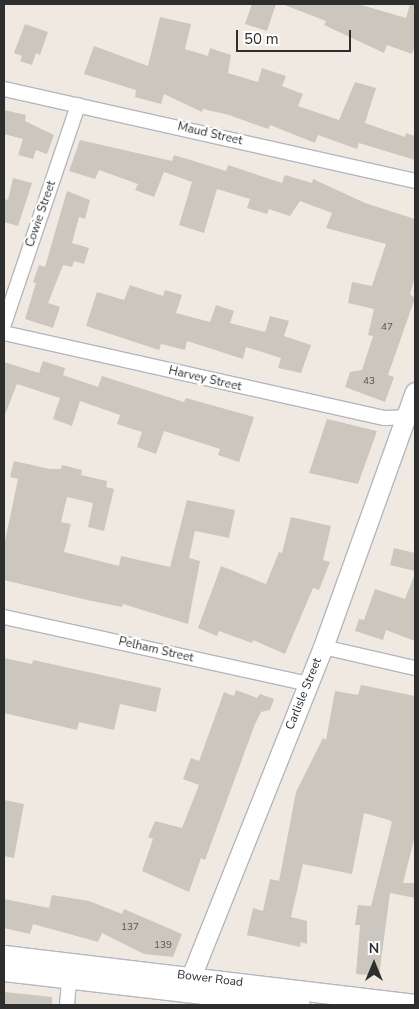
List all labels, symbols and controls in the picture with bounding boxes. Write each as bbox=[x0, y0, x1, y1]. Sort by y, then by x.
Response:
scale bar bbox=[239, 20, 354, 52]
text: 50 m bbox=[244, 29, 279, 49]
street label: Maud Street bbox=[176, 120, 244, 148]
street label: Cowie Street bbox=[23, 179, 59, 249]
house number: 47 bbox=[381, 322, 393, 334]
street label: Harvey Street bbox=[167, 364, 243, 394]
house number: 43 bbox=[363, 376, 375, 388]
street label: Pelham Street bbox=[117, 634, 195, 666]
street label: Carlisle Street bbox=[283, 656, 325, 732]
house number: 137 bbox=[121, 922, 139, 934]
north arrow bbox=[349, 939, 399, 989]
text: N bbox=[369, 939, 379, 958]
house number: 139 bbox=[154, 940, 172, 952]
street label: Bower Road bbox=[176, 968, 244, 990]

